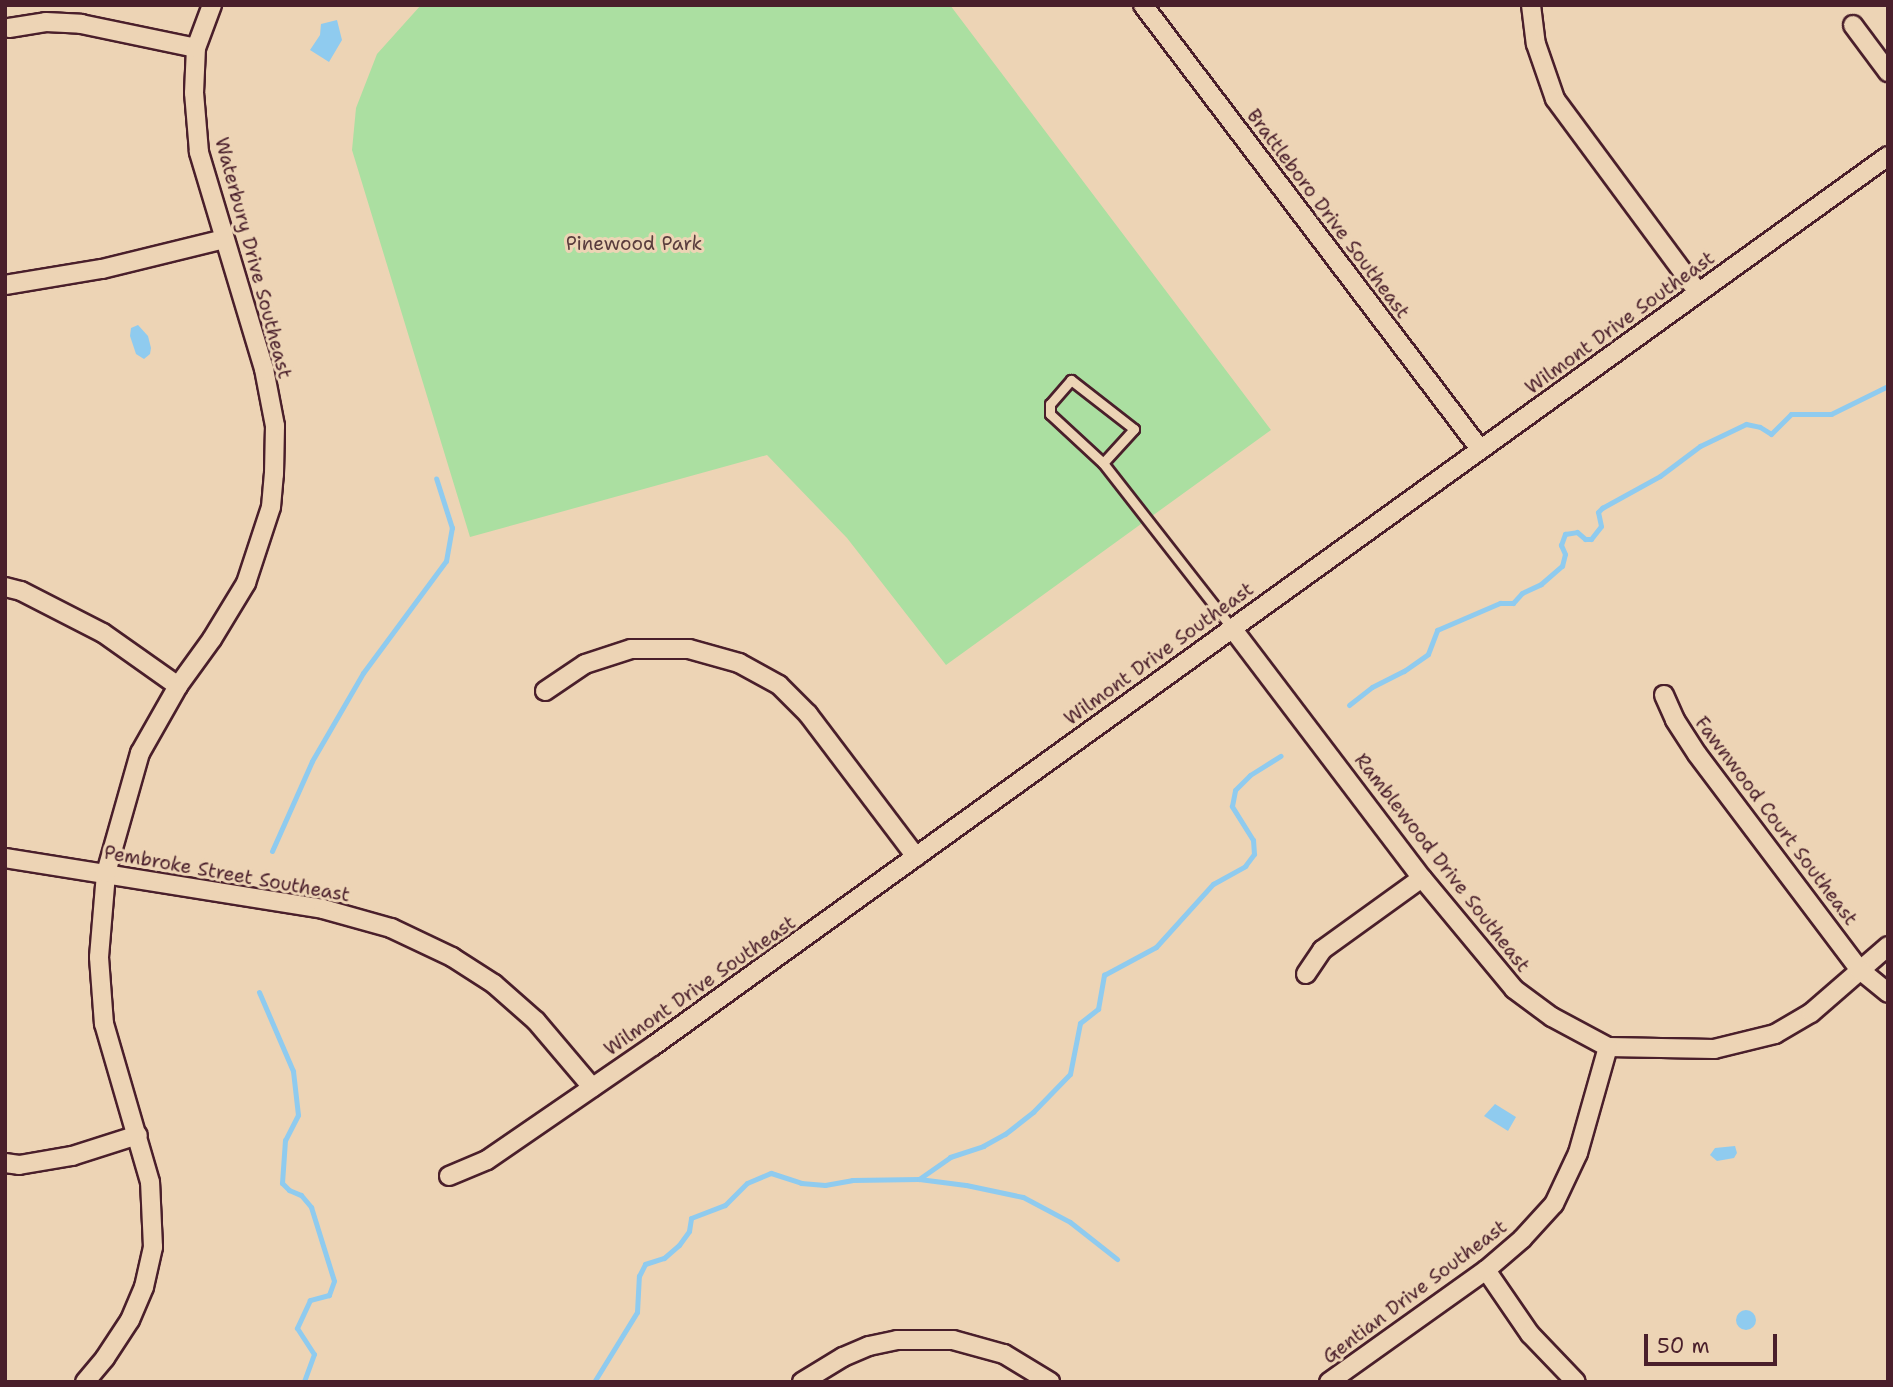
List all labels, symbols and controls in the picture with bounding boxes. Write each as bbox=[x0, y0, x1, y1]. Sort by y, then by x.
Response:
street label: Brattleboro Drive Southeast bbox=[1242, 105, 1414, 323]
street label: Waterbury Drive Southeast bbox=[210, 135, 296, 381]
park label: Pinewood Park bbox=[566, 233, 702, 255]
street label: Wilmont Drive Southeast bbox=[1521, 247, 1719, 399]
street label: Wilmont Drive Southeast bbox=[1060, 578, 1258, 730]
street label: Fawnwood Court Southeast bbox=[1690, 712, 1862, 930]
street label: Ramblewood Drive Southeast bbox=[1350, 749, 1534, 977]
street label: Pembroke Street Southeast bbox=[102, 841, 352, 907]
street label: Wilmont Drive Southeast bbox=[600, 911, 800, 1061]
street label: Gentian Drive Southeast bbox=[1319, 1215, 1511, 1369]
scale bar bbox=[1648, 1320, 1781, 1364]
text: 50 m bbox=[1657, 1332, 1710, 1360]

